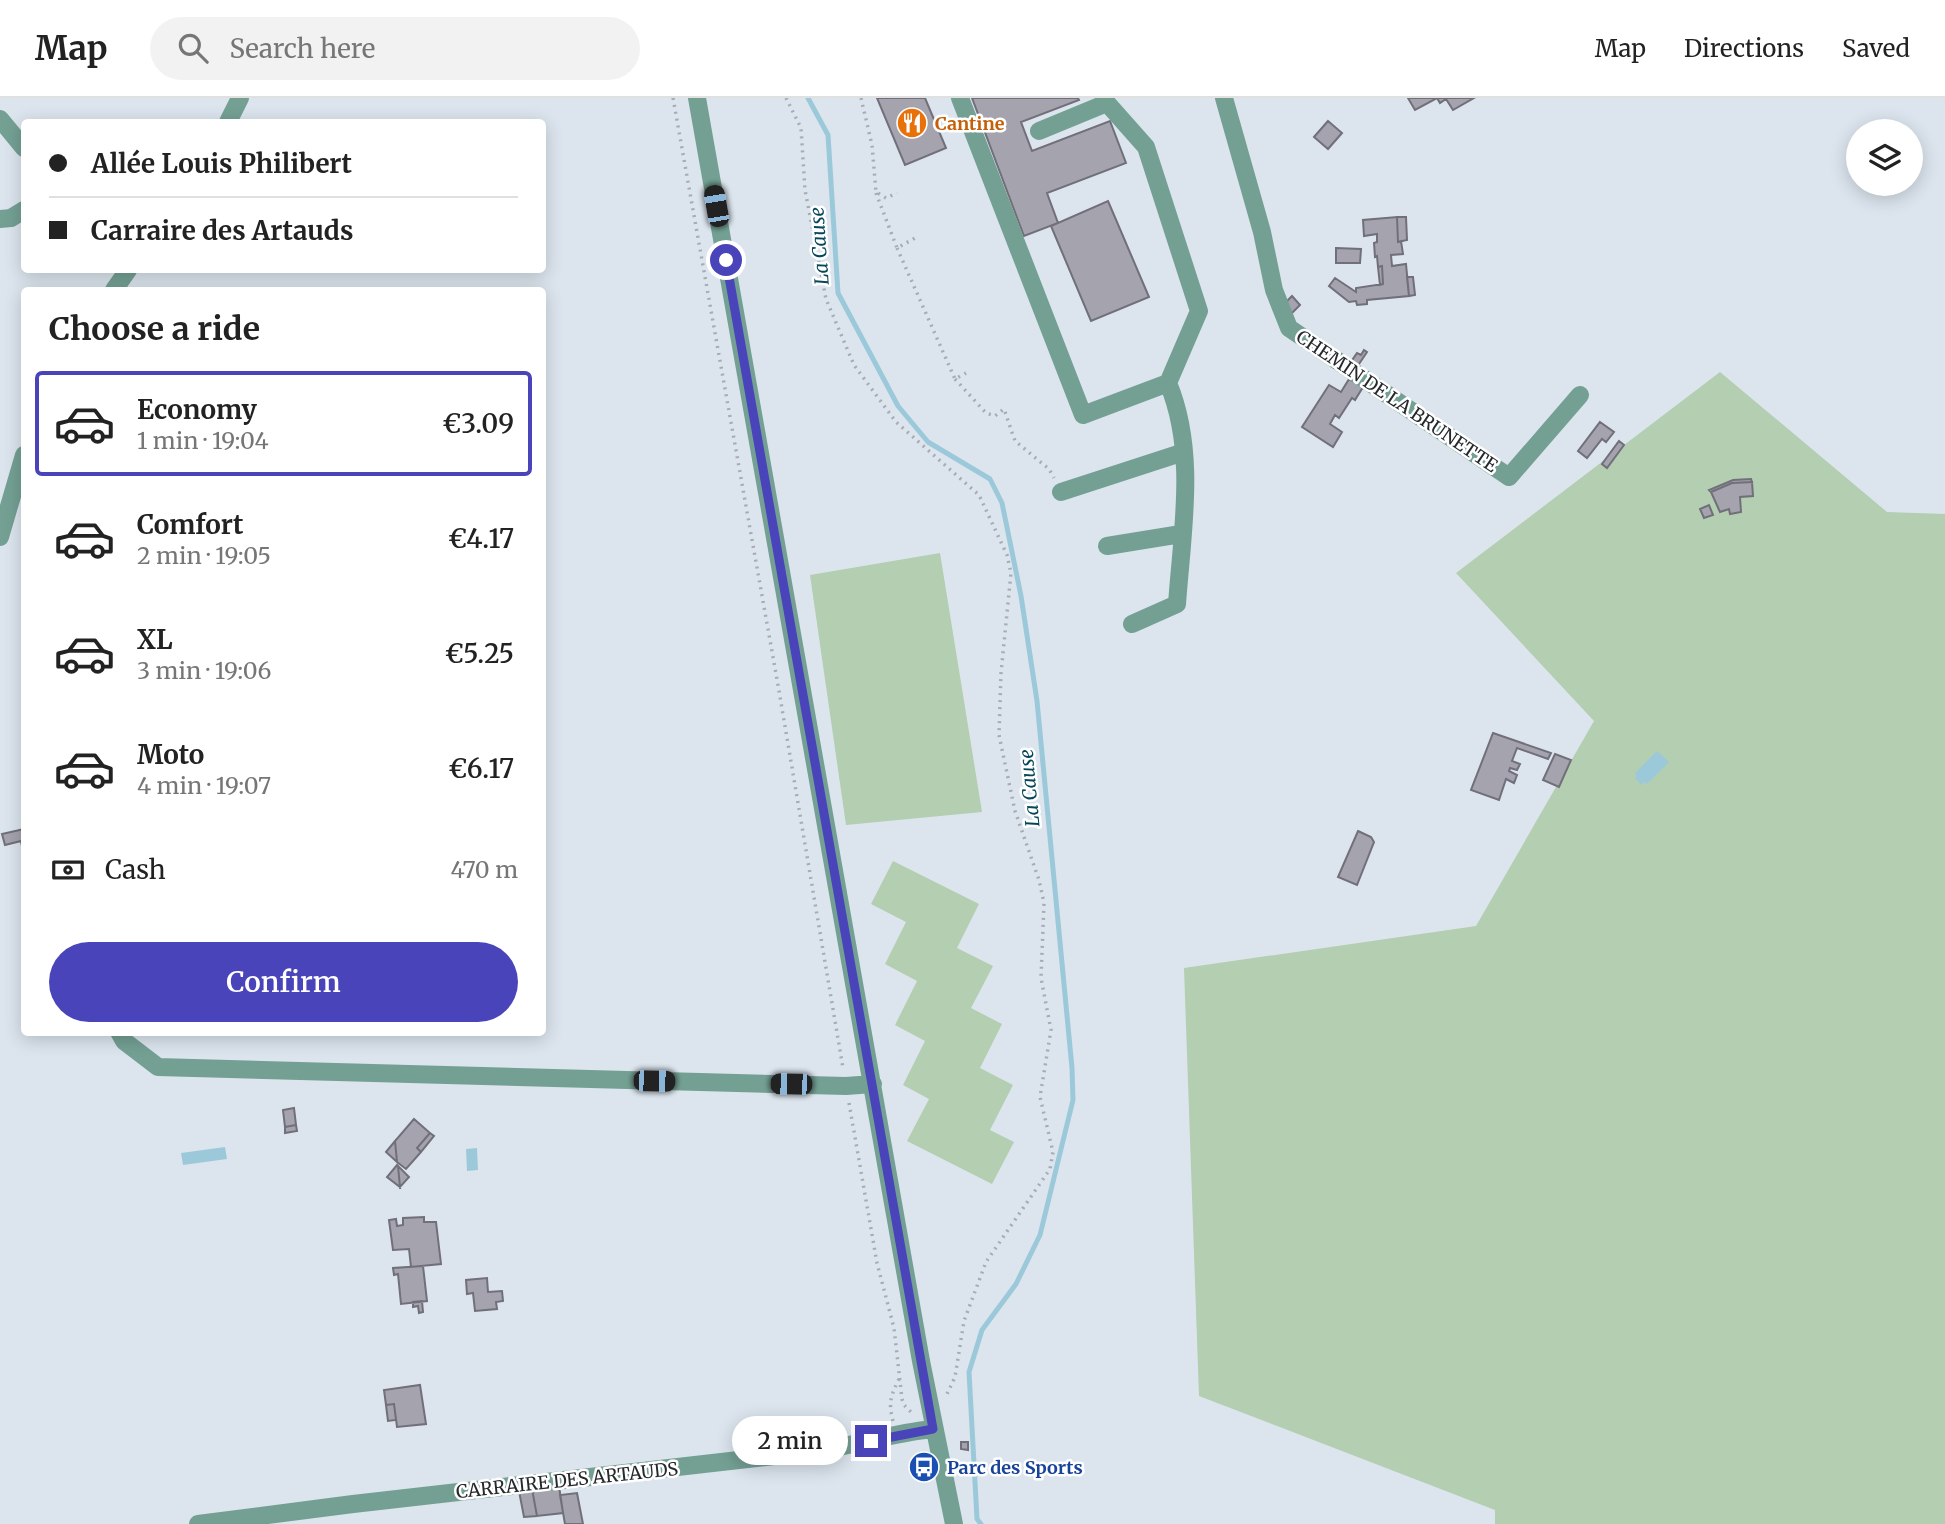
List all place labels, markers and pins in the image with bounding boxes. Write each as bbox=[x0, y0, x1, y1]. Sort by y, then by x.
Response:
restaurant icon: Cantine bbox=[895, 106, 929, 140]
place label: Cantine bbox=[935, 112, 1005, 135]
bus stop icon: Parc des Sports bbox=[907, 1450, 941, 1484]
place label: Parc des Sports bbox=[947, 1456, 1083, 1479]

